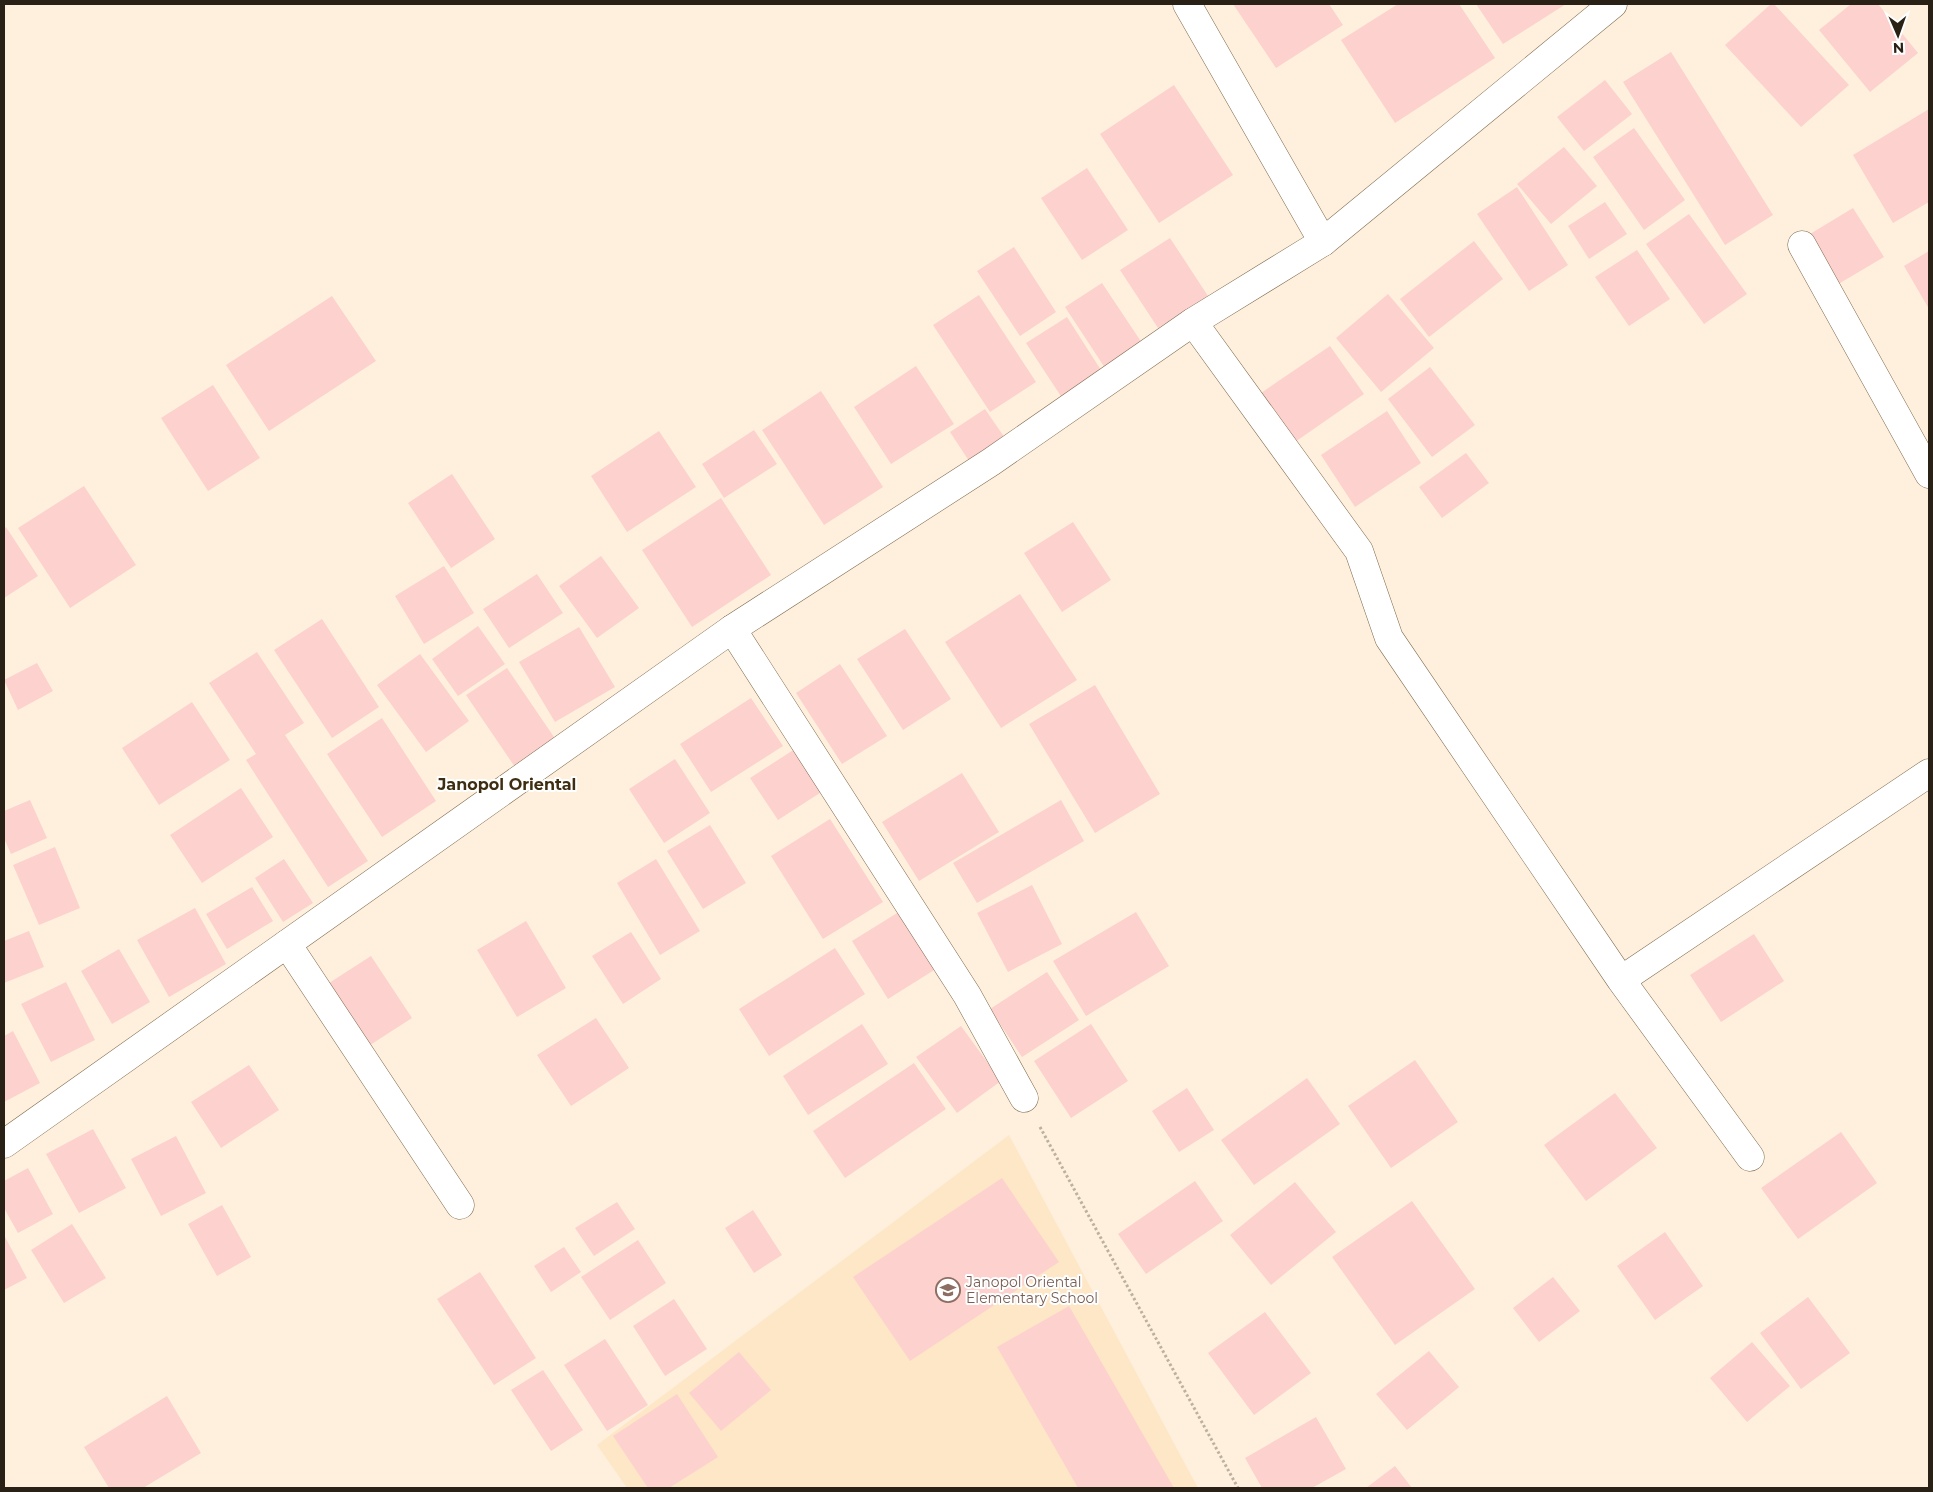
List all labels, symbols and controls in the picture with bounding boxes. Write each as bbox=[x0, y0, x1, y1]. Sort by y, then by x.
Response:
north arrow bbox=[1873, 10, 1923, 60]
text: N bbox=[1892, 39, 1904, 57]
district label: Janopol Oriental bbox=[437, 775, 576, 794]
place label: Janopol Oriental Elementary School bbox=[965, 1273, 1098, 1307]
school or university icon: Janopol Oriental Elementary School bbox=[935, 1277, 961, 1303]

